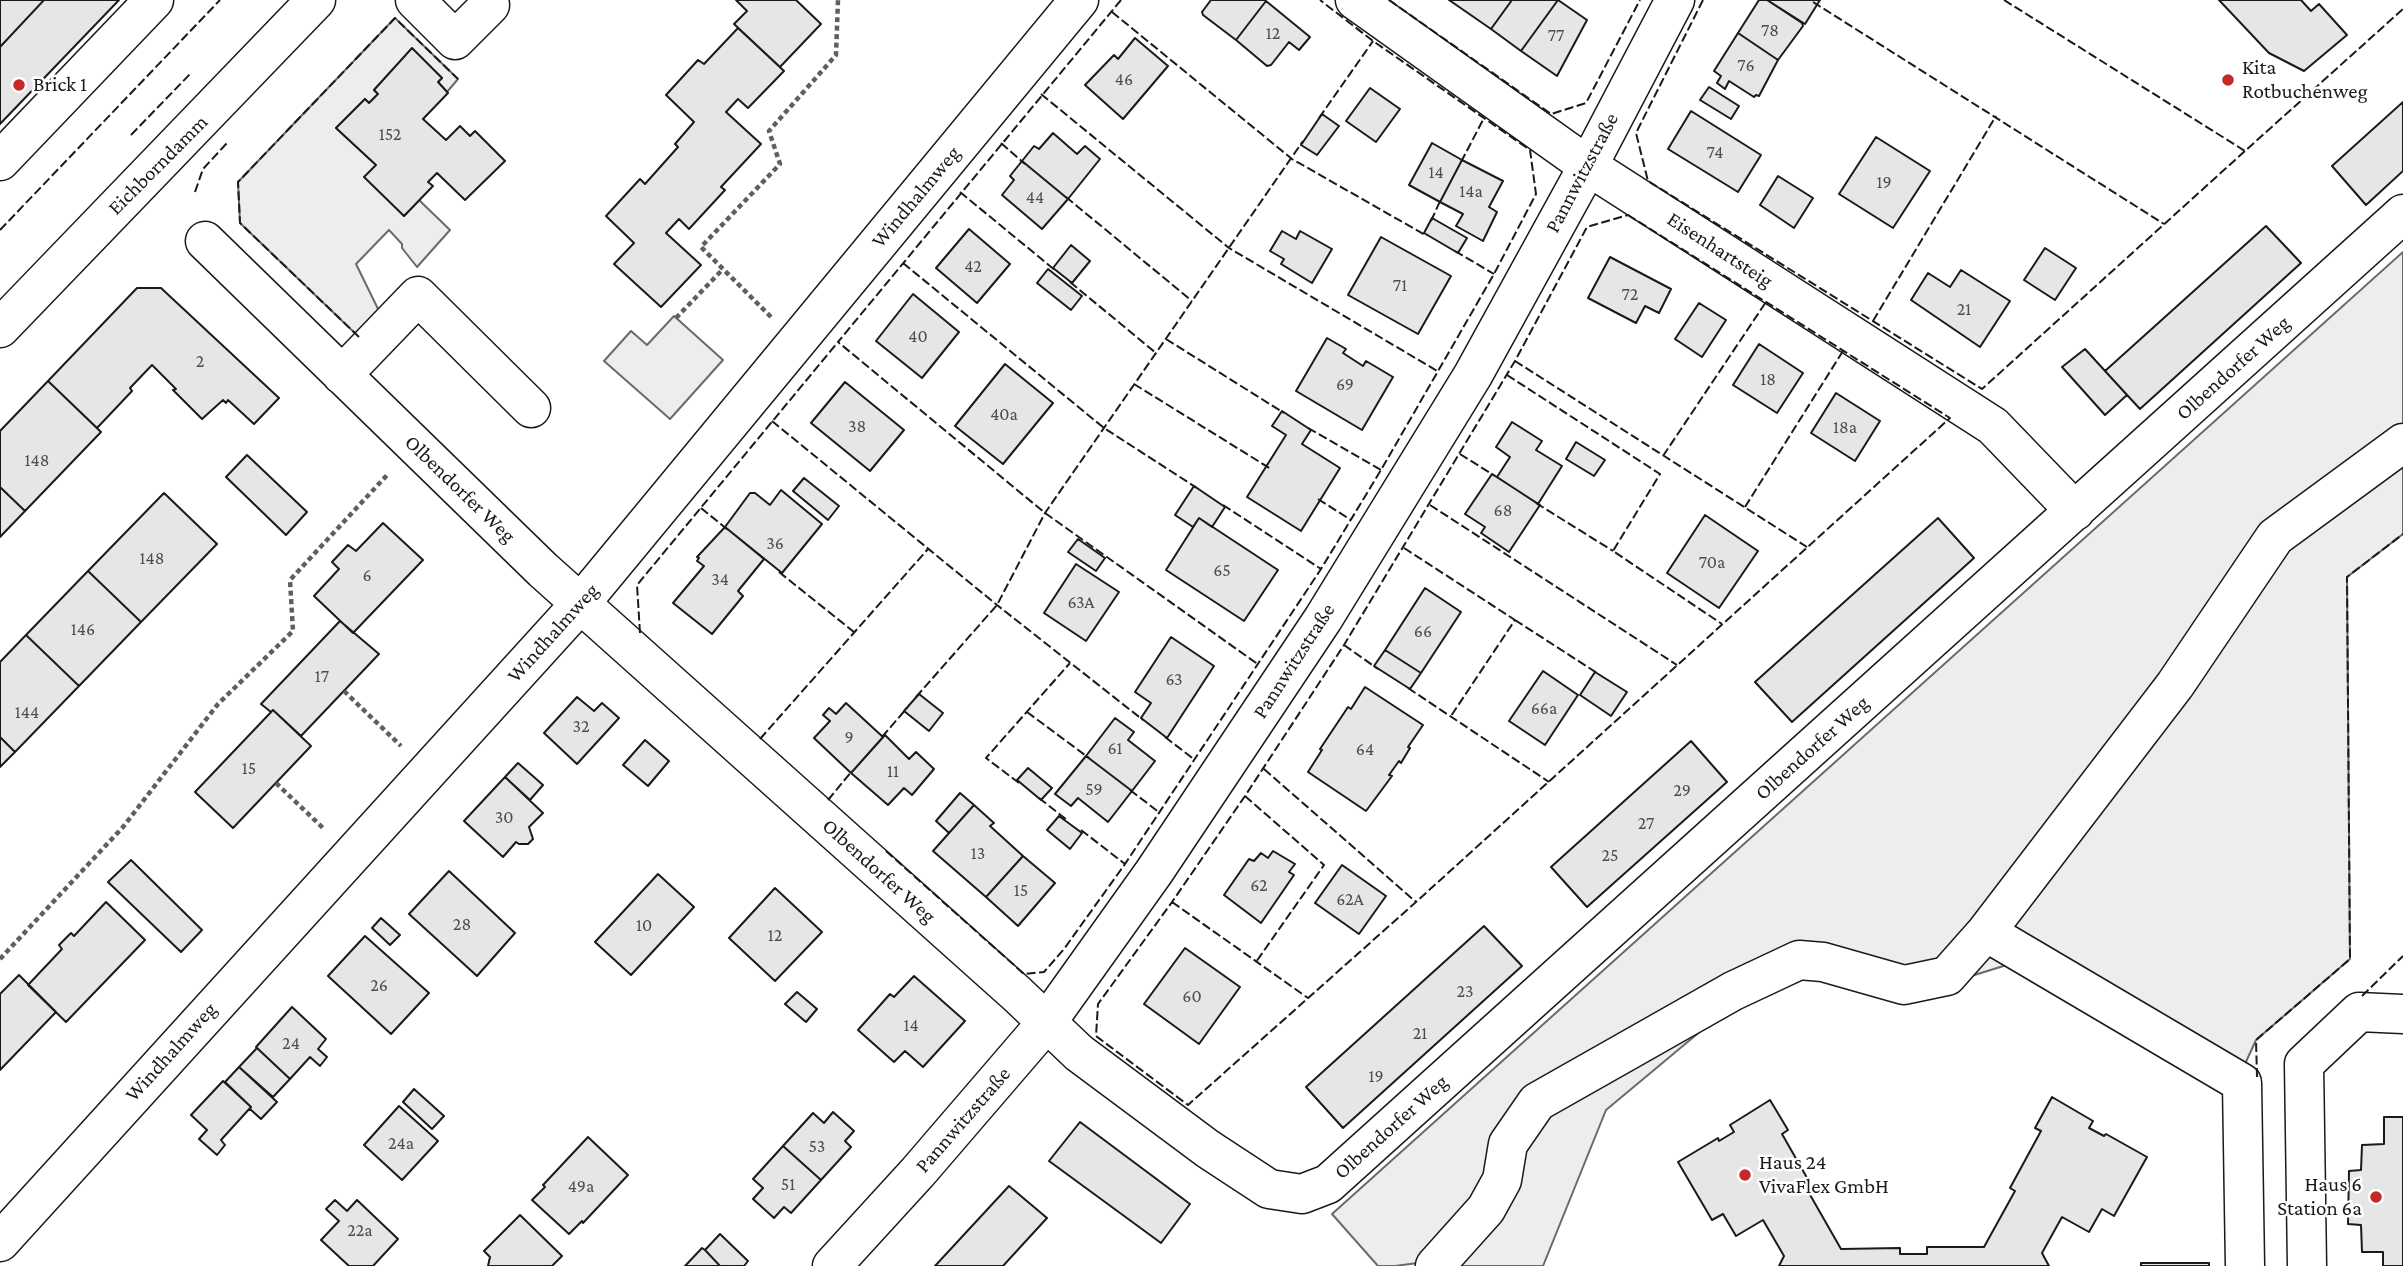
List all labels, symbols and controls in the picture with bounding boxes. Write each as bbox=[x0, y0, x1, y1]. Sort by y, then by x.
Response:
house number: 78 bbox=[1761, 19, 1779, 41]
house number: 12 bbox=[1266, 22, 1280, 44]
house number: 77 bbox=[1548, 24, 1564, 46]
house number: 76 bbox=[1737, 54, 1755, 76]
place label: Kita Rotbuchenweg bbox=[2242, 55, 2368, 105]
house number: 46 bbox=[1115, 68, 1133, 90]
place label: Brick 1 bbox=[33, 72, 87, 98]
marker: Kita Rotbuchenweg bbox=[2220, 72, 2236, 88]
marker: Brick 1 bbox=[11, 77, 27, 93]
street label: Pannwitzstraße bbox=[1540, 109, 1624, 237]
street label: Eichborndamm bbox=[103, 110, 213, 220]
house number: 152 bbox=[379, 123, 401, 145]
street label: Windhalmweg bbox=[866, 141, 966, 253]
house number: 74 bbox=[1707, 141, 1723, 163]
house number: 14 bbox=[1428, 161, 1444, 183]
house number: 19 bbox=[1876, 171, 1892, 193]
house number: 14a bbox=[1459, 180, 1483, 202]
house number: 44 bbox=[1026, 186, 1044, 208]
street label: Eisenhartsteig bbox=[1662, 207, 1778, 293]
house number: 42 bbox=[964, 255, 982, 277]
house number: 71 bbox=[1393, 274, 1407, 296]
house number: 72 bbox=[1622, 283, 1638, 305]
house number: 21 bbox=[1957, 298, 1971, 320]
street label: Olbendorfer Weg bbox=[2171, 310, 2295, 426]
house number: 40 bbox=[908, 325, 928, 347]
house number: 2 bbox=[196, 350, 204, 372]
house number: 18 bbox=[1760, 368, 1776, 390]
house number: 69 bbox=[1336, 373, 1354, 395]
house number: 40a bbox=[990, 403, 1018, 425]
house number: 38 bbox=[848, 415, 866, 437]
house number: 18a bbox=[1833, 416, 1857, 438]
street label: Olbendorfer Weg bbox=[399, 430, 521, 548]
house number: 148 bbox=[25, 449, 49, 471]
house number: 68 bbox=[1494, 499, 1512, 521]
house number: 36 bbox=[766, 532, 784, 554]
house number: 148 bbox=[140, 547, 164, 569]
house number: 70a bbox=[1699, 551, 1725, 573]
house number: 65 bbox=[1213, 559, 1231, 581]
house number: 6 bbox=[362, 564, 372, 586]
house number: 34 bbox=[711, 568, 729, 590]
street label: Windhalmweg bbox=[502, 578, 604, 688]
house number: 63A bbox=[1067, 591, 1095, 613]
street label: Pannwitzstraße bbox=[1247, 599, 1341, 723]
house number: 146 bbox=[71, 618, 95, 640]
house number: 66 bbox=[1414, 620, 1432, 642]
house number: 17 bbox=[315, 665, 329, 687]
house number: 63 bbox=[1165, 668, 1183, 690]
street label: Olbendorfer Weg bbox=[1750, 690, 1874, 806]
house number: 66a bbox=[1531, 697, 1557, 719]
house number: 144 bbox=[15, 701, 39, 723]
house number: 32 bbox=[572, 715, 590, 737]
house number: 9 bbox=[844, 726, 854, 748]
house number: 61 bbox=[1107, 737, 1123, 759]
house number: 64 bbox=[1356, 738, 1374, 760]
house number: 15 bbox=[242, 757, 256, 779]
house number: 11 bbox=[887, 760, 899, 782]
house number: 59 bbox=[1085, 778, 1103, 800]
house number: 29 bbox=[1673, 779, 1691, 801]
house number: 30 bbox=[495, 806, 513, 828]
house number: 27 bbox=[1638, 812, 1654, 834]
street label: Olbendorfer Weg bbox=[817, 813, 941, 929]
house number: 13 bbox=[971, 842, 985, 864]
house number: 25 bbox=[1601, 844, 1619, 866]
house number: 62 bbox=[1250, 874, 1268, 896]
house number: 15 bbox=[1014, 879, 1028, 901]
house number: 62A bbox=[1336, 888, 1364, 910]
house number: 28 bbox=[453, 913, 471, 935]
house number: 10 bbox=[636, 914, 652, 936]
house number: 12 bbox=[768, 924, 782, 946]
house number: 26 bbox=[370, 974, 388, 996]
house number: 23 bbox=[1456, 980, 1474, 1002]
house number: 60 bbox=[1182, 985, 1202, 1007]
street label: Windhalmweg bbox=[120, 997, 222, 1107]
house number: 14 bbox=[903, 1014, 919, 1036]
house number: 21 bbox=[1413, 1022, 1427, 1044]
house number: 24 bbox=[282, 1032, 300, 1054]
street label: Pannwitzstraße bbox=[910, 1062, 1016, 1178]
house number: 19 bbox=[1368, 1065, 1384, 1087]
street label: Olbendorfer Weg bbox=[1329, 1069, 1453, 1185]
house number: 24a bbox=[388, 1132, 414, 1154]
house number: 53 bbox=[809, 1135, 825, 1157]
place label: Haus 24 VivaFlex GmbH bbox=[1759, 1150, 1889, 1200]
marker: Haus 24 VivaFlex GmbH bbox=[1737, 1167, 1753, 1183]
place label: Haus 6 Station 6a bbox=[2277, 1172, 2362, 1222]
house number: 51 bbox=[781, 1173, 795, 1195]
house number: 49a bbox=[568, 1175, 594, 1197]
marker: Haus 6 Station 6a bbox=[2368, 1189, 2384, 1205]
house number: 22a bbox=[347, 1219, 373, 1241]

